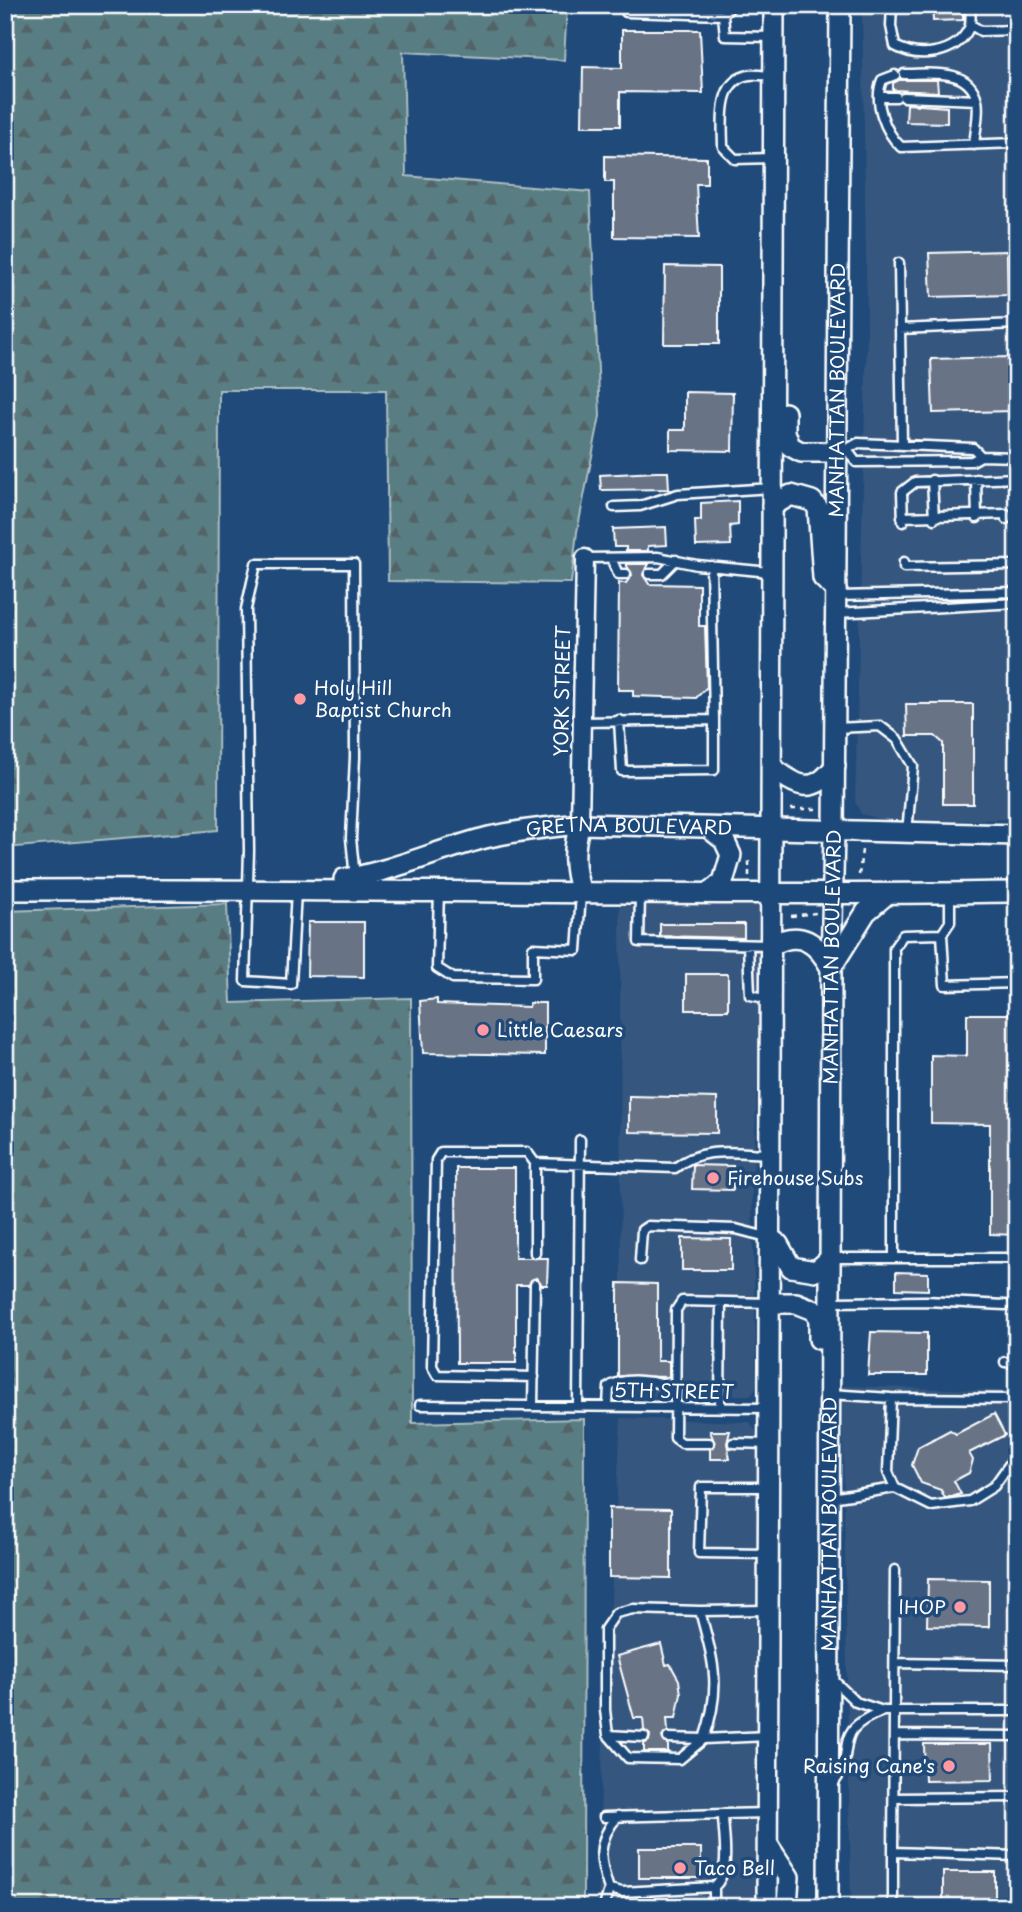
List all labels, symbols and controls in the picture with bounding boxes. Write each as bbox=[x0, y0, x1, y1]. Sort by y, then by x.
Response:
street label: MANHATTAN BOULEVARD bbox=[821, 263, 851, 518]
street label: YORK STREET bbox=[546, 625, 576, 757]
place label: Holy Hill Baptist Church bbox=[314, 673, 452, 723]
marker: Holy Hill Baptist Church bbox=[292, 691, 308, 707]
street label: GRETNA BOULEVARD bbox=[524, 809, 733, 843]
street label: MANHATTAN BOULEVARD bbox=[816, 829, 847, 1084]
place label: Little Caesars bbox=[497, 1015, 623, 1043]
marker: Little Caesars bbox=[475, 1022, 491, 1038]
place label: Firehouse Subs bbox=[727, 1163, 863, 1191]
marker: Firehouse Subs bbox=[705, 1170, 721, 1186]
street label: 5TH STREET bbox=[614, 1375, 734, 1405]
street label: MANHATTAN BOULEVARD bbox=[814, 1397, 843, 1651]
place label: IHOP bbox=[898, 1592, 946, 1620]
marker: IHOP bbox=[952, 1599, 968, 1615]
place label: Raising Cane's bbox=[803, 1751, 935, 1779]
marker: Raising Cane's bbox=[941, 1758, 957, 1774]
place label: Taco Bell bbox=[694, 1853, 775, 1881]
marker: Taco Bell bbox=[672, 1860, 688, 1876]

